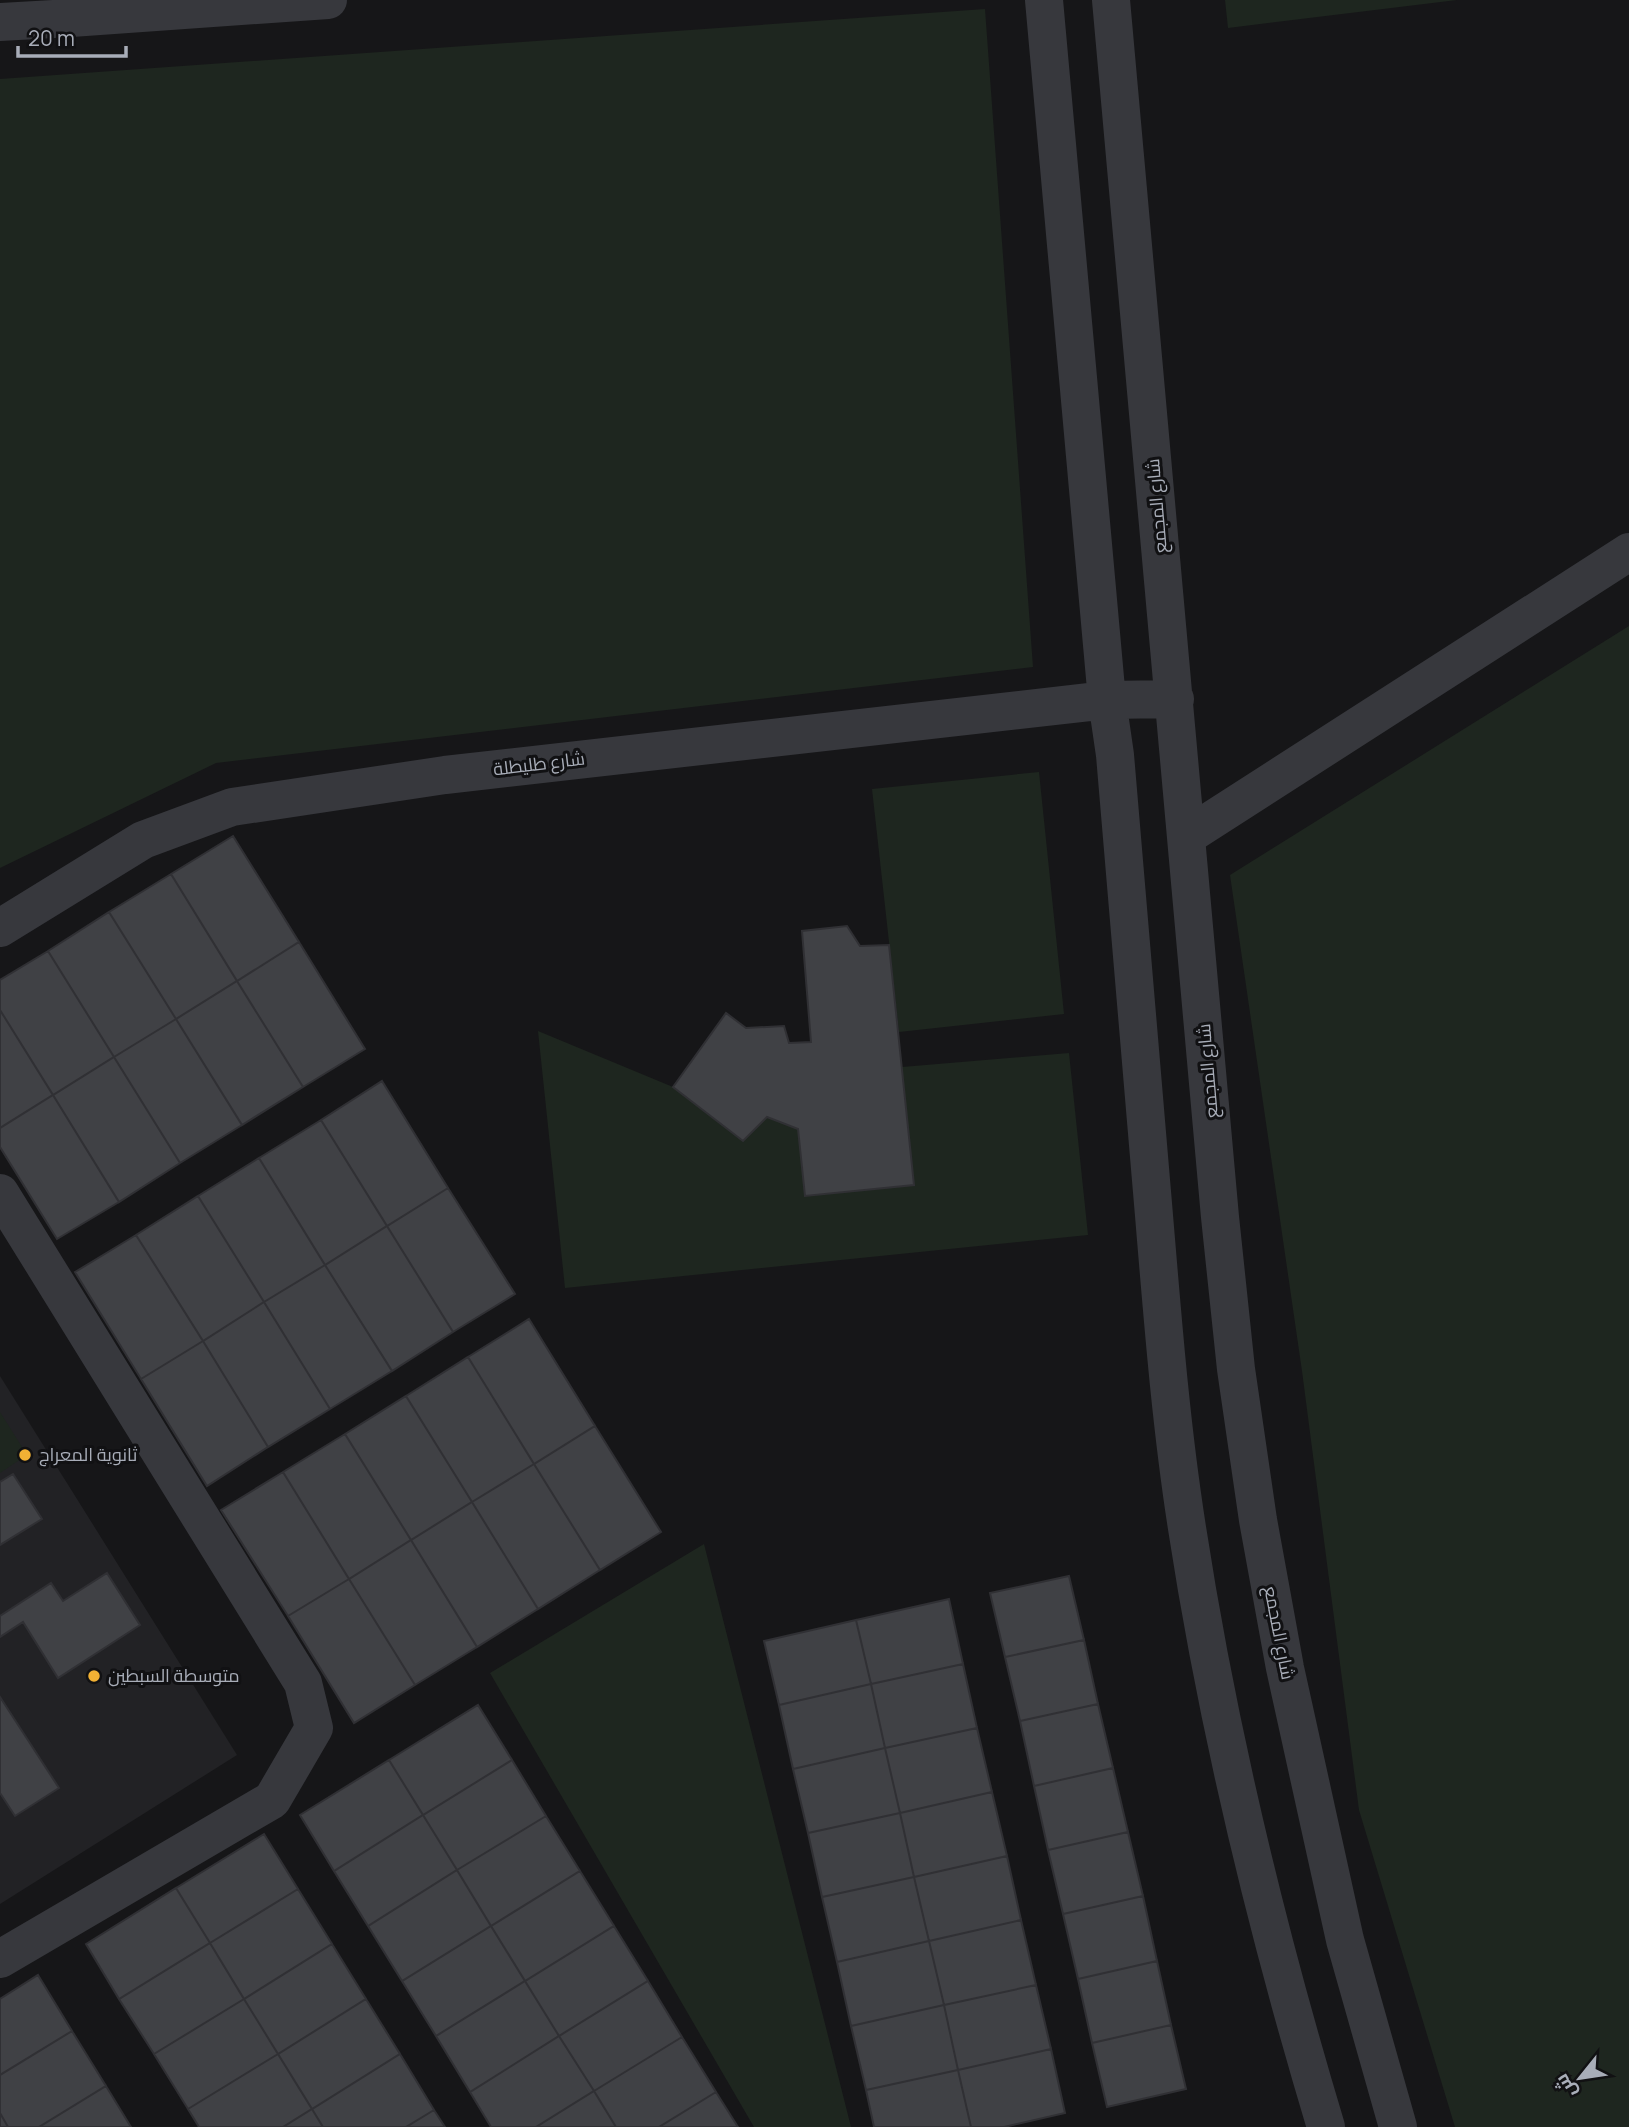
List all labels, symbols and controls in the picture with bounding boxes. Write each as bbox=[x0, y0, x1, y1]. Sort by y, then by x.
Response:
scale bar bbox=[18, 14, 126, 58]
text: 20 m bbox=[28, 24, 75, 52]
street label: شارع المجمع bbox=[1140, 458, 1173, 554]
street label: شارع طليطلة bbox=[492, 745, 586, 782]
street label: شارع المجمع bbox=[1191, 1023, 1224, 1119]
place label: ثانوية المعراج bbox=[39, 1442, 137, 1467]
marker: ثانوية المعراج bbox=[17, 1447, 33, 1463]
street label: شارع المجمع bbox=[1258, 1584, 1301, 1682]
place label: متوسطة السبطين bbox=[108, 1663, 240, 1687]
marker: متوسطة السبطين bbox=[86, 1668, 102, 1684]
north arrow bbox=[1545, 2043, 1615, 2113]
text: ش bbox=[1548, 2069, 1583, 2104]

